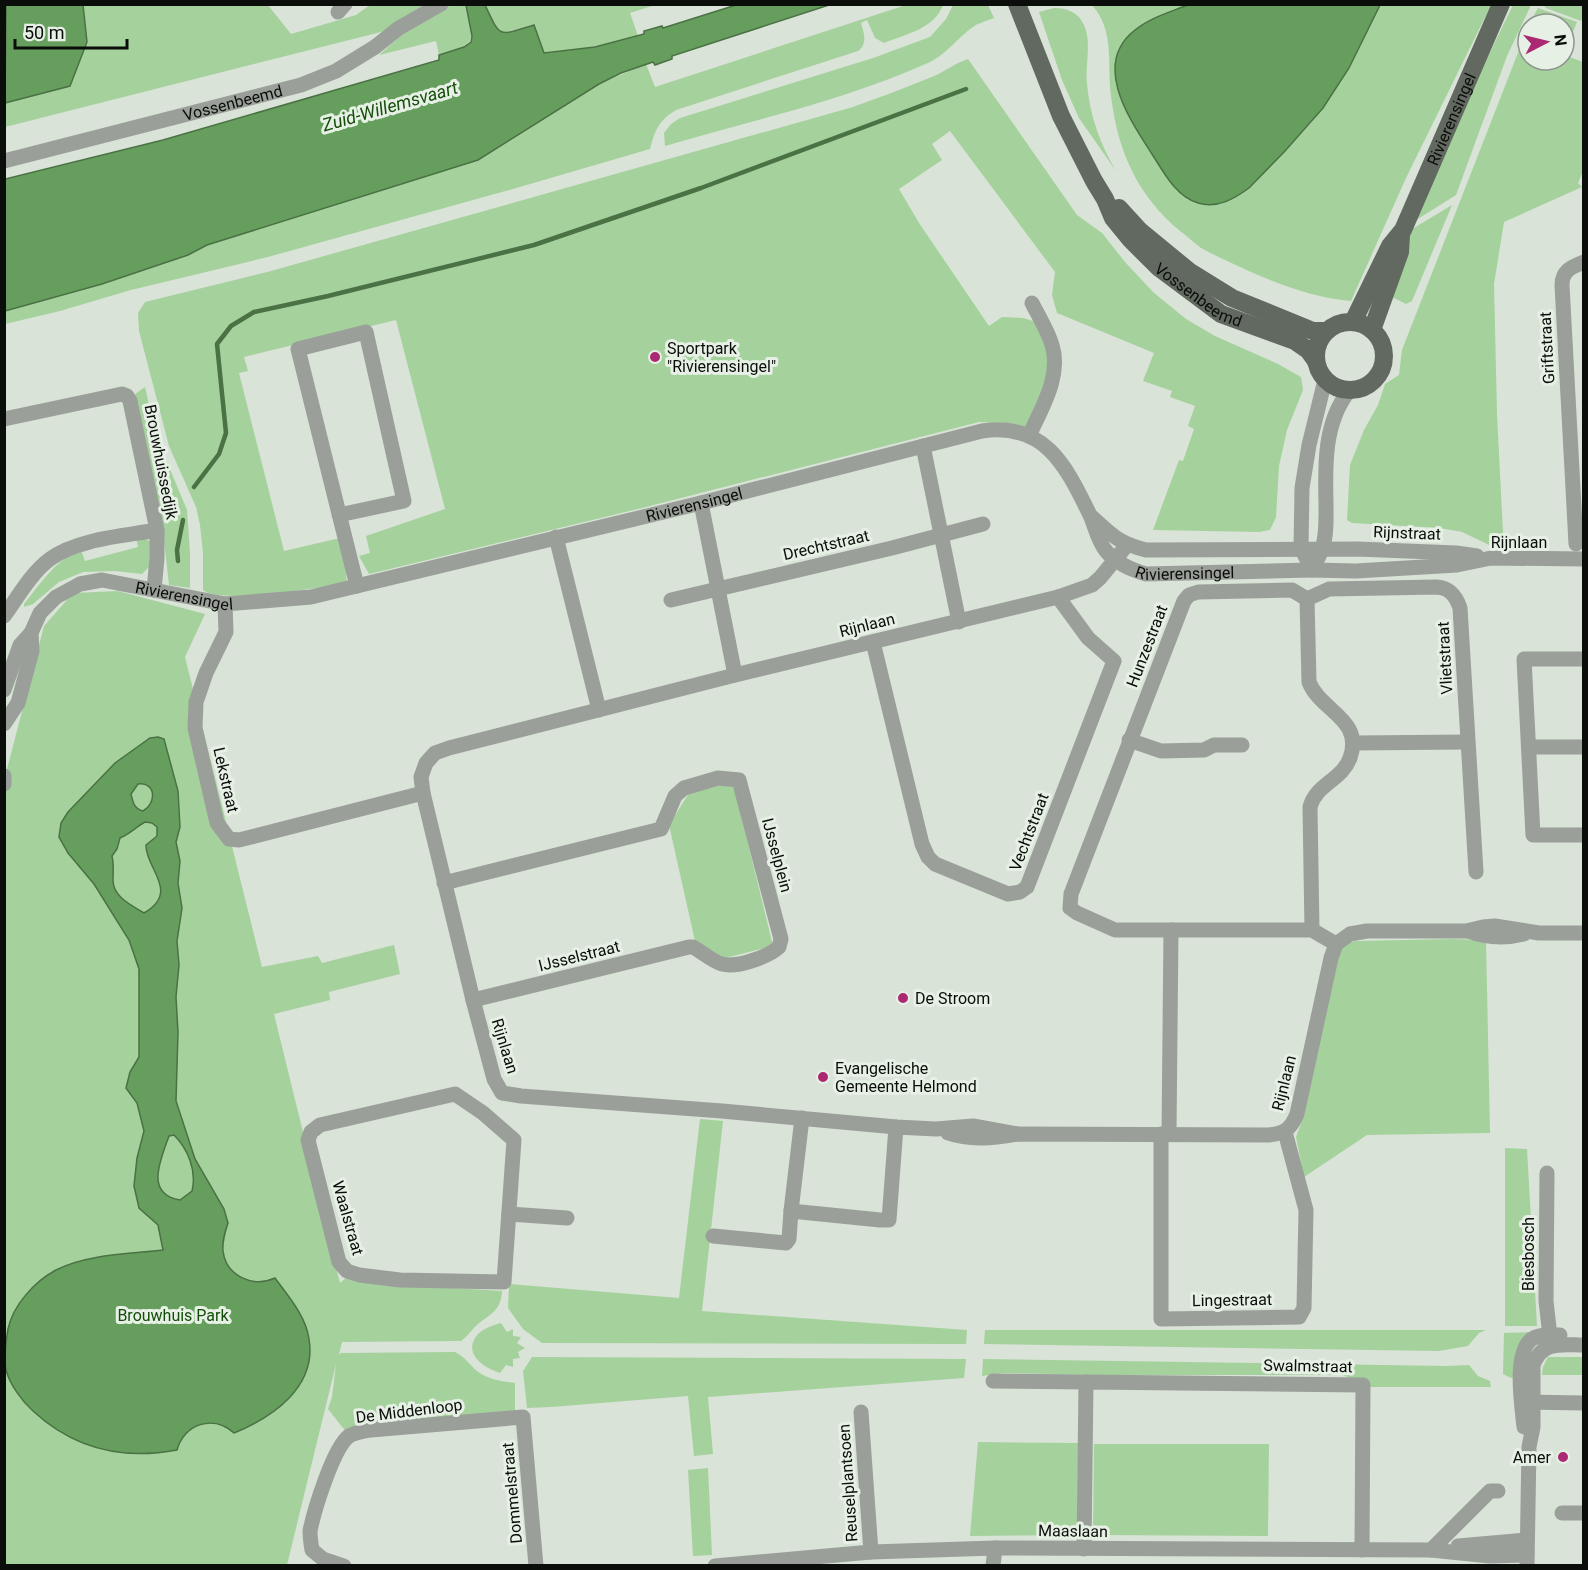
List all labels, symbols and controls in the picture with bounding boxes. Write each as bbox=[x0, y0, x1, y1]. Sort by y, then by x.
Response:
scale bar bbox=[15, 12, 128, 50]
north arrow bbox=[1516, 12, 1576, 72]
text: 50 m bbox=[24, 22, 64, 43]
text: N bbox=[1550, 33, 1571, 47]
street label: Rivierensingel bbox=[1423, 70, 1479, 168]
water label: Zuid-Willemsvaart bbox=[319, 77, 460, 136]
street label: Vossenbeemd bbox=[181, 81, 284, 124]
street label: Vossenbeemd bbox=[1151, 259, 1245, 330]
street label: Griftstraat bbox=[1536, 311, 1558, 385]
place label: Sportpark "Rivierensingel" bbox=[667, 339, 776, 376]
marker: Sportpark "Rivierensingel" bbox=[648, 350, 662, 364]
street label: Brouwhuissedijk bbox=[141, 403, 182, 522]
street label: Rivierensingel bbox=[644, 483, 744, 525]
street label: Rijnstraat bbox=[1373, 522, 1441, 544]
street label: Drechtstraat bbox=[781, 526, 871, 564]
street label: Rijnlaan bbox=[1491, 533, 1547, 552]
street label: Rivierensingel bbox=[1133, 562, 1234, 584]
street label: Rivierensingel bbox=[134, 577, 234, 614]
street label: Hunzestraat bbox=[1123, 602, 1171, 690]
street label: Rijnlaan bbox=[837, 609, 897, 641]
street label: Vlietstraat bbox=[1434, 621, 1456, 695]
street label: Lekstraat bbox=[209, 745, 243, 815]
street label: Vechtstraat bbox=[1005, 790, 1053, 874]
street label: IJsselplein bbox=[758, 816, 796, 894]
street label: IJsselstraat bbox=[536, 937, 622, 975]
place label: De Stroom bbox=[915, 989, 990, 1008]
marker: De Stroom bbox=[896, 991, 910, 1005]
street label: Rijnlaan bbox=[488, 1016, 522, 1076]
street label: Rijnlaan bbox=[1268, 1053, 1300, 1113]
place label: Evangelische Gemeente Helmond bbox=[835, 1059, 977, 1096]
marker: Evangelische Gemeente Helmond bbox=[816, 1070, 830, 1084]
street label: Waalstraat bbox=[328, 1179, 368, 1257]
street label: Biesbosch bbox=[1519, 1217, 1538, 1291]
street label: Lingestraat bbox=[1192, 1290, 1272, 1310]
park label: Brouwhuis Park bbox=[117, 1306, 229, 1325]
street label: Swalmstraat bbox=[1263, 1356, 1353, 1376]
street label: De Middenloop bbox=[355, 1395, 463, 1427]
street label: Reuselplantsoen bbox=[834, 1423, 862, 1543]
street label: Dommelstraat bbox=[498, 1442, 526, 1544]
place label: Amer bbox=[1513, 1448, 1552, 1467]
marker: Amer bbox=[1556, 1450, 1570, 1464]
street label: Maaslaan bbox=[1038, 1521, 1108, 1541]

